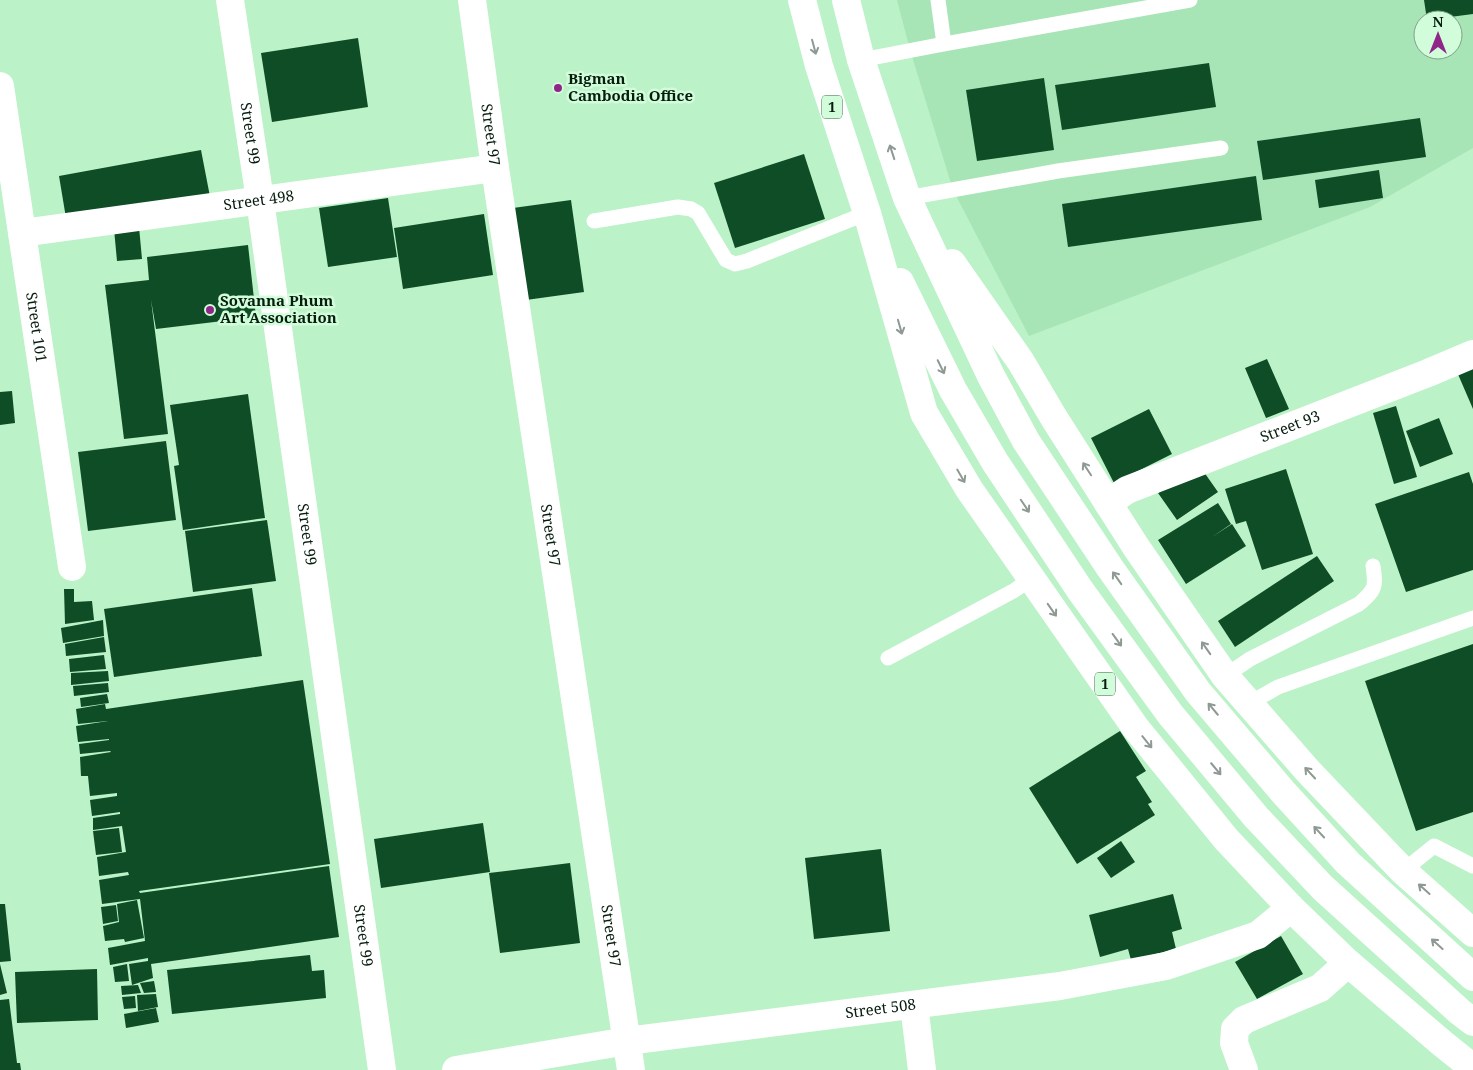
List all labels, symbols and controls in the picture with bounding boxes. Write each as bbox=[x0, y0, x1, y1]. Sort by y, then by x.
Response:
north arrow bbox=[1413, 10, 1463, 60]
text: N bbox=[1432, 12, 1444, 31]
one-way arrow bbox=[810, 39, 820, 55]
place label: Bigman Cambodia Office bbox=[568, 68, 693, 105]
marker: Bigman Cambodia Office bbox=[552, 82, 564, 94]
road number: 1 bbox=[822, 95, 842, 118]
street label: Street 99 bbox=[236, 101, 266, 166]
street label: Street 97 bbox=[477, 102, 506, 167]
one-way arrow bbox=[887, 145, 896, 160]
street label: Street 498 bbox=[222, 185, 295, 214]
place label: Sovanna Phum Art Association bbox=[220, 290, 337, 327]
street label: Street 101 bbox=[22, 291, 52, 364]
marker: Sovanna Phum Art Association bbox=[204, 304, 216, 316]
one-way arrow bbox=[895, 318, 905, 334]
one-way arrow bbox=[937, 359, 946, 374]
street label: Street 93 bbox=[1257, 405, 1323, 446]
one-way arrow bbox=[1082, 463, 1092, 477]
one-way arrow bbox=[956, 468, 966, 483]
one-way arrow bbox=[1020, 499, 1030, 513]
street label: Street 99 bbox=[294, 502, 322, 567]
street label: Street 97 bbox=[537, 503, 566, 568]
one-way arrow bbox=[1112, 571, 1122, 585]
one-way arrow bbox=[1047, 603, 1057, 617]
one-way arrow bbox=[1111, 633, 1122, 646]
one-way arrow bbox=[1201, 641, 1211, 655]
road number: 1 bbox=[1095, 672, 1115, 696]
one-way arrow bbox=[1207, 703, 1218, 716]
one-way arrow bbox=[1142, 735, 1153, 748]
one-way arrow bbox=[1210, 762, 1221, 775]
one-way arrow bbox=[1304, 766, 1316, 779]
one-way arrow bbox=[1314, 825, 1325, 838]
one-way arrow bbox=[1417, 883, 1430, 895]
street label: Street 99 bbox=[350, 903, 378, 968]
street label: Street 97 bbox=[597, 903, 626, 968]
one-way arrow bbox=[1430, 938, 1443, 950]
street label: Street 508 bbox=[844, 993, 917, 1022]

